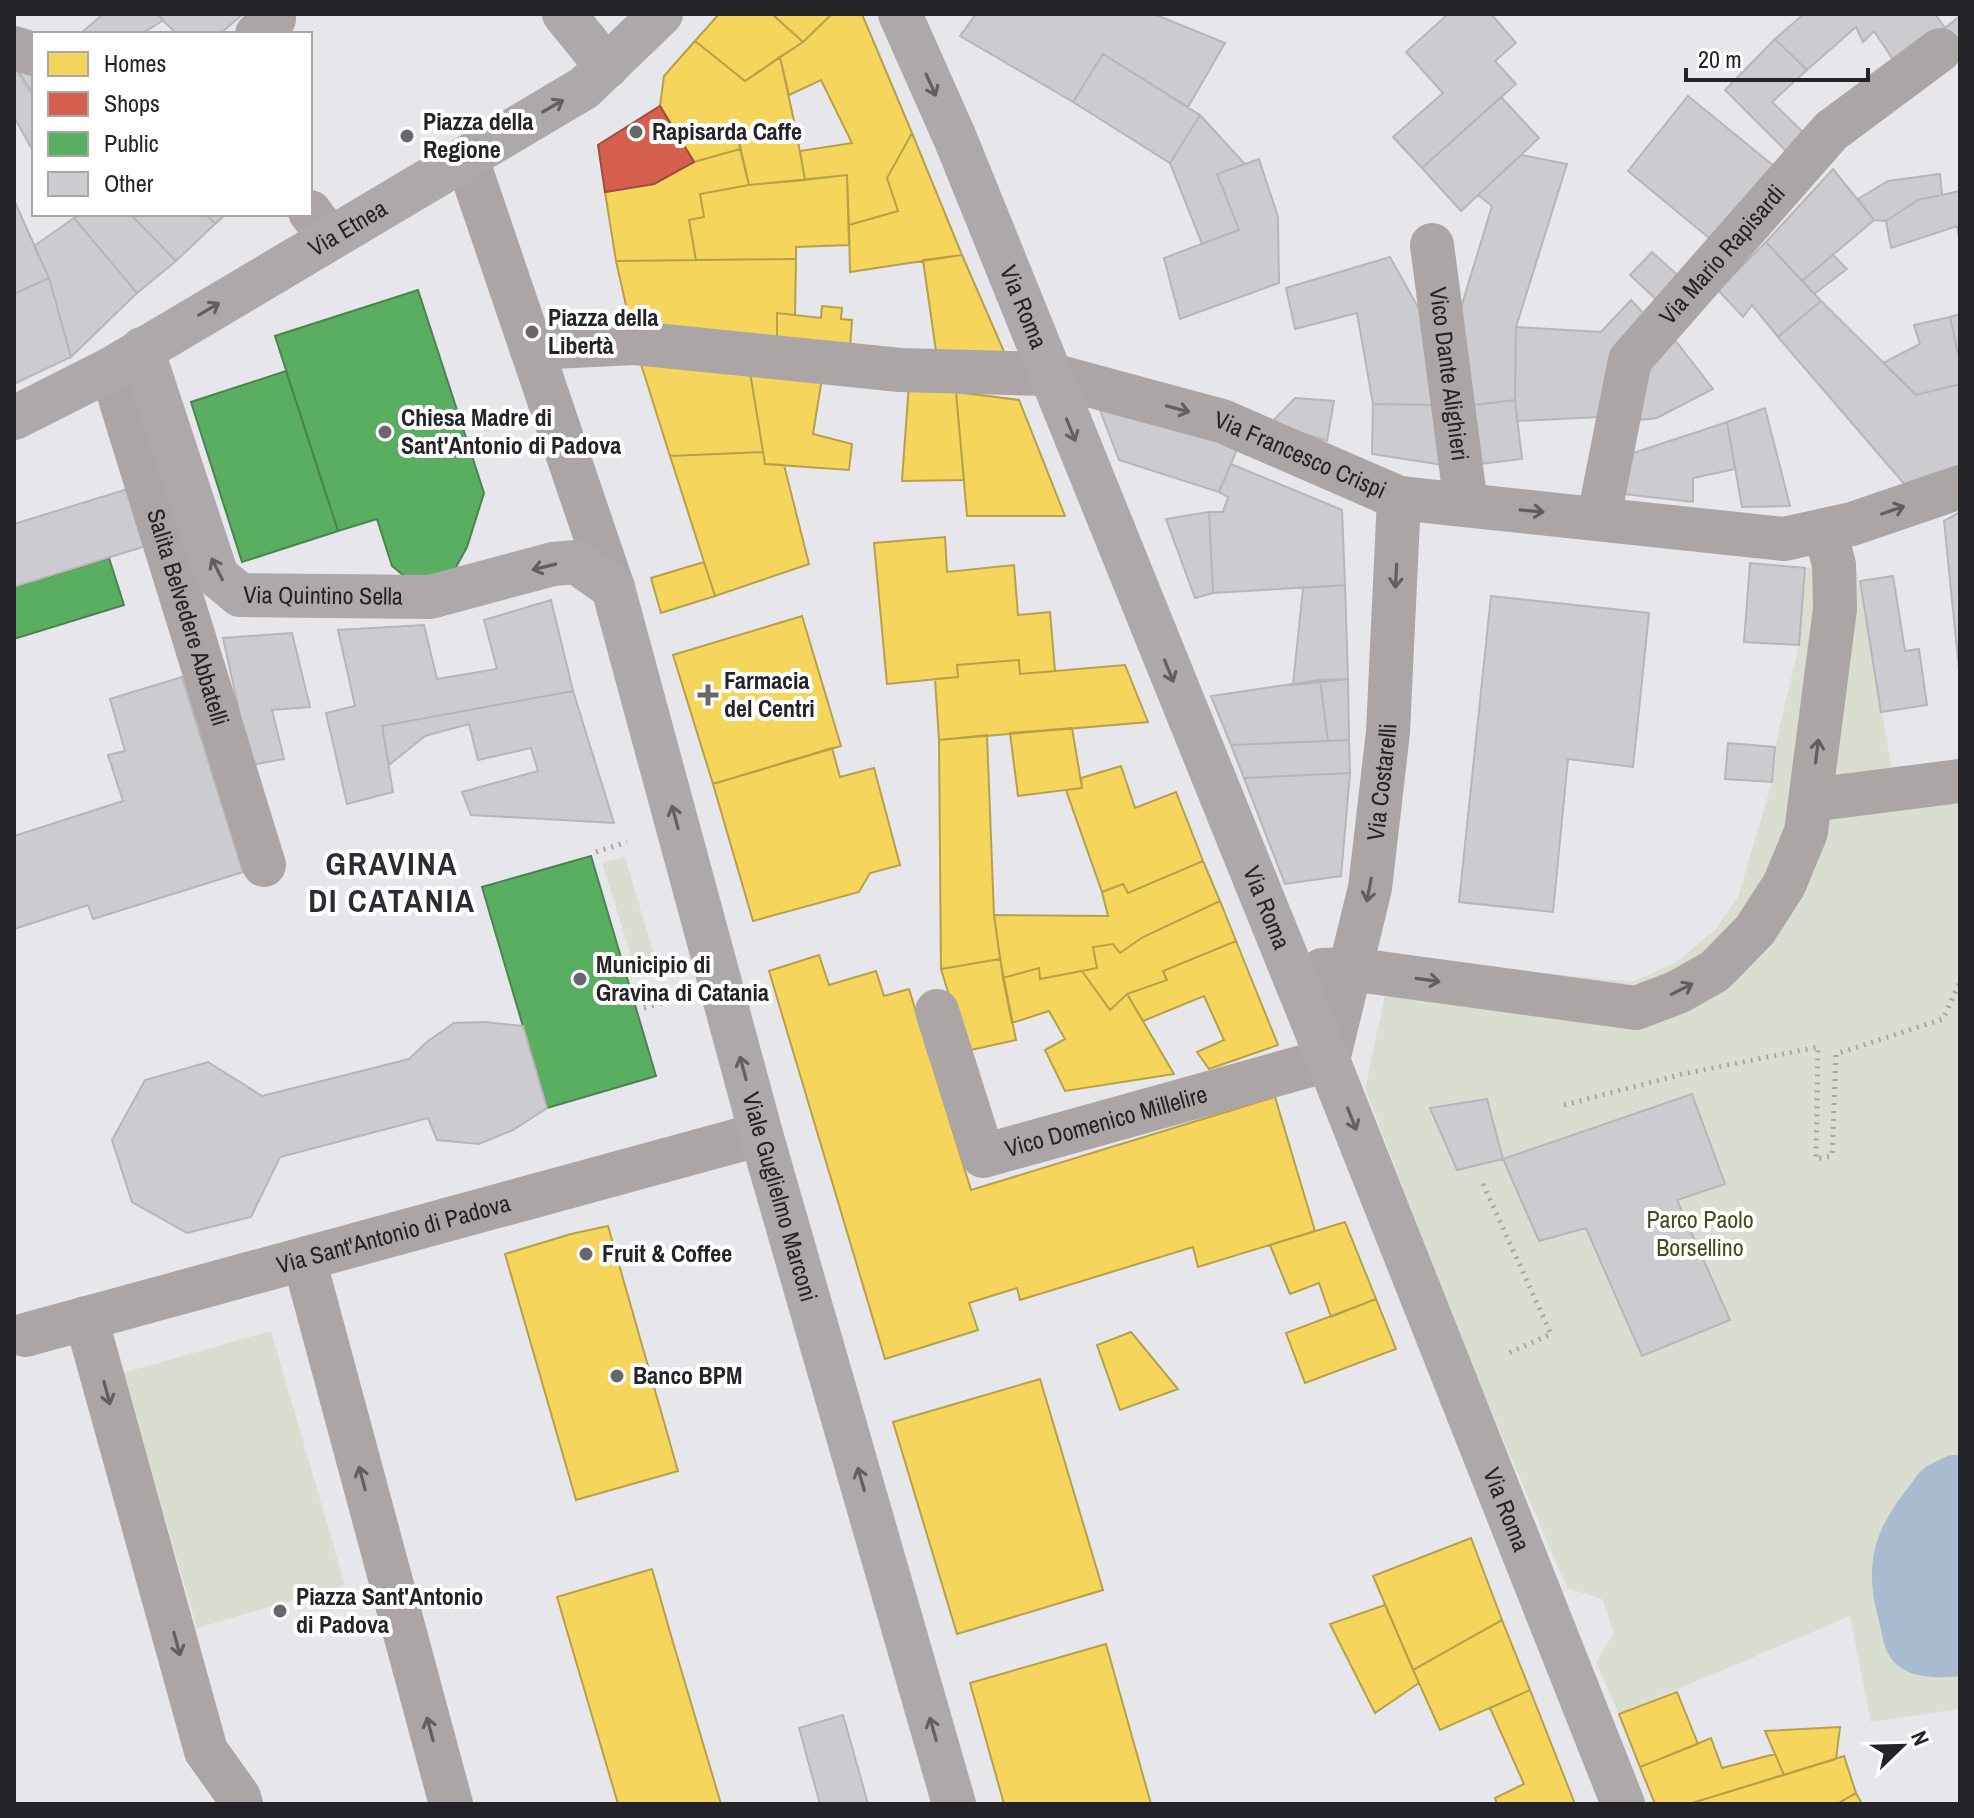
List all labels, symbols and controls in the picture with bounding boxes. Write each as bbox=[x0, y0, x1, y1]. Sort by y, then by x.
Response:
legend bbox=[32, 32, 312, 216]
scale bar bbox=[1686, 32, 1868, 82]
text: 20 m bbox=[1698, 43, 1742, 75]
text: Homes bbox=[104, 47, 166, 79]
one-way arrow bbox=[925, 73, 940, 97]
text: Shops bbox=[104, 87, 160, 119]
one-way arrow bbox=[541, 98, 564, 114]
place label: Piazza della Regione bbox=[423, 105, 534, 165]
place label: Rapisarda Caffe bbox=[652, 115, 802, 147]
marker: Rapisarda Caffe bbox=[627, 123, 645, 141]
text: Public bbox=[104, 127, 159, 159]
marker: Piazza della Regione bbox=[398, 127, 416, 145]
text: Other bbox=[104, 167, 154, 199]
street label: Via Mario Rapisardi bbox=[1652, 177, 1792, 331]
street label: Via Etnea bbox=[302, 192, 392, 263]
street label: Via Roma bbox=[993, 260, 1056, 353]
street label: Vico Dante Alighieri bbox=[1423, 285, 1477, 463]
one-way arrow bbox=[197, 301, 220, 317]
place label: Piazza della Libertà bbox=[548, 301, 659, 361]
marker: Piazza della Libertà bbox=[523, 323, 541, 341]
place label: Chiesa Madre di Sant'Antonio di Padova bbox=[401, 401, 621, 461]
one-way arrow bbox=[1164, 403, 1190, 418]
street label: Via Francesco Crispi bbox=[1211, 403, 1392, 506]
one-way arrow bbox=[1065, 417, 1079, 442]
marker: Chiesa Madre di Sant'Antonio di Padova bbox=[376, 423, 394, 441]
one-way arrow bbox=[1880, 501, 1905, 516]
one-way arrow bbox=[1519, 504, 1545, 519]
street label: Salita Belvedere Abbatelli bbox=[140, 505, 237, 730]
one-way arrow bbox=[209, 558, 224, 581]
one-way arrow bbox=[532, 560, 558, 575]
one-way arrow bbox=[1388, 562, 1403, 589]
street label: Via Quintino Sella bbox=[243, 578, 403, 612]
one-way arrow bbox=[1163, 658, 1178, 683]
place label: Farmacia del Centri bbox=[724, 664, 815, 724]
marker: Farmacia del Centri bbox=[699, 686, 717, 704]
street label: Via Costarelli bbox=[1359, 723, 1403, 842]
one-way arrow bbox=[1810, 739, 1825, 764]
one-way arrow bbox=[666, 804, 681, 830]
district label: GRAVINA DI CATANIA bbox=[308, 842, 476, 922]
street label: Via Roma bbox=[1236, 861, 1299, 954]
one-way arrow bbox=[1360, 877, 1375, 903]
place label: Municipio di Gravina di Catania bbox=[596, 948, 769, 1008]
marker: Municipio di Gravina di Catania bbox=[571, 970, 589, 988]
one-way arrow bbox=[1414, 973, 1440, 988]
one-way arrow bbox=[1669, 981, 1693, 996]
one-way arrow bbox=[735, 1055, 750, 1081]
street label: Vico Domenico Millelire bbox=[1001, 1077, 1211, 1164]
street label: Viale Guglielmo Marconi bbox=[735, 1089, 825, 1305]
one-way arrow bbox=[1346, 1106, 1360, 1131]
street label: Via Sant'Antonio di Padova bbox=[273, 1186, 514, 1281]
park label: Parco Paolo Borsellino bbox=[1646, 1203, 1754, 1263]
place label: Fruit & Coffee bbox=[602, 1237, 732, 1269]
marker: Fruit & Coffee bbox=[577, 1245, 595, 1263]
place label: Banco BPM bbox=[633, 1359, 742, 1391]
marker: Banco BPM bbox=[608, 1367, 626, 1385]
one-way arrow bbox=[100, 1380, 115, 1406]
street label: Via Roma bbox=[1476, 1463, 1538, 1556]
one-way arrow bbox=[354, 1465, 369, 1491]
one-way arrow bbox=[853, 1467, 868, 1493]
place label: Piazza Sant'Antonio di Padova bbox=[296, 1580, 483, 1640]
marker: Piazza Sant'Antonio di Padova bbox=[271, 1602, 289, 1620]
one-way arrow bbox=[170, 1630, 185, 1656]
north arrow bbox=[1862, 1706, 1942, 1786]
one-way arrow bbox=[422, 1716, 437, 1742]
one-way arrow bbox=[925, 1717, 940, 1743]
text: N bbox=[1904, 1726, 1937, 1750]

